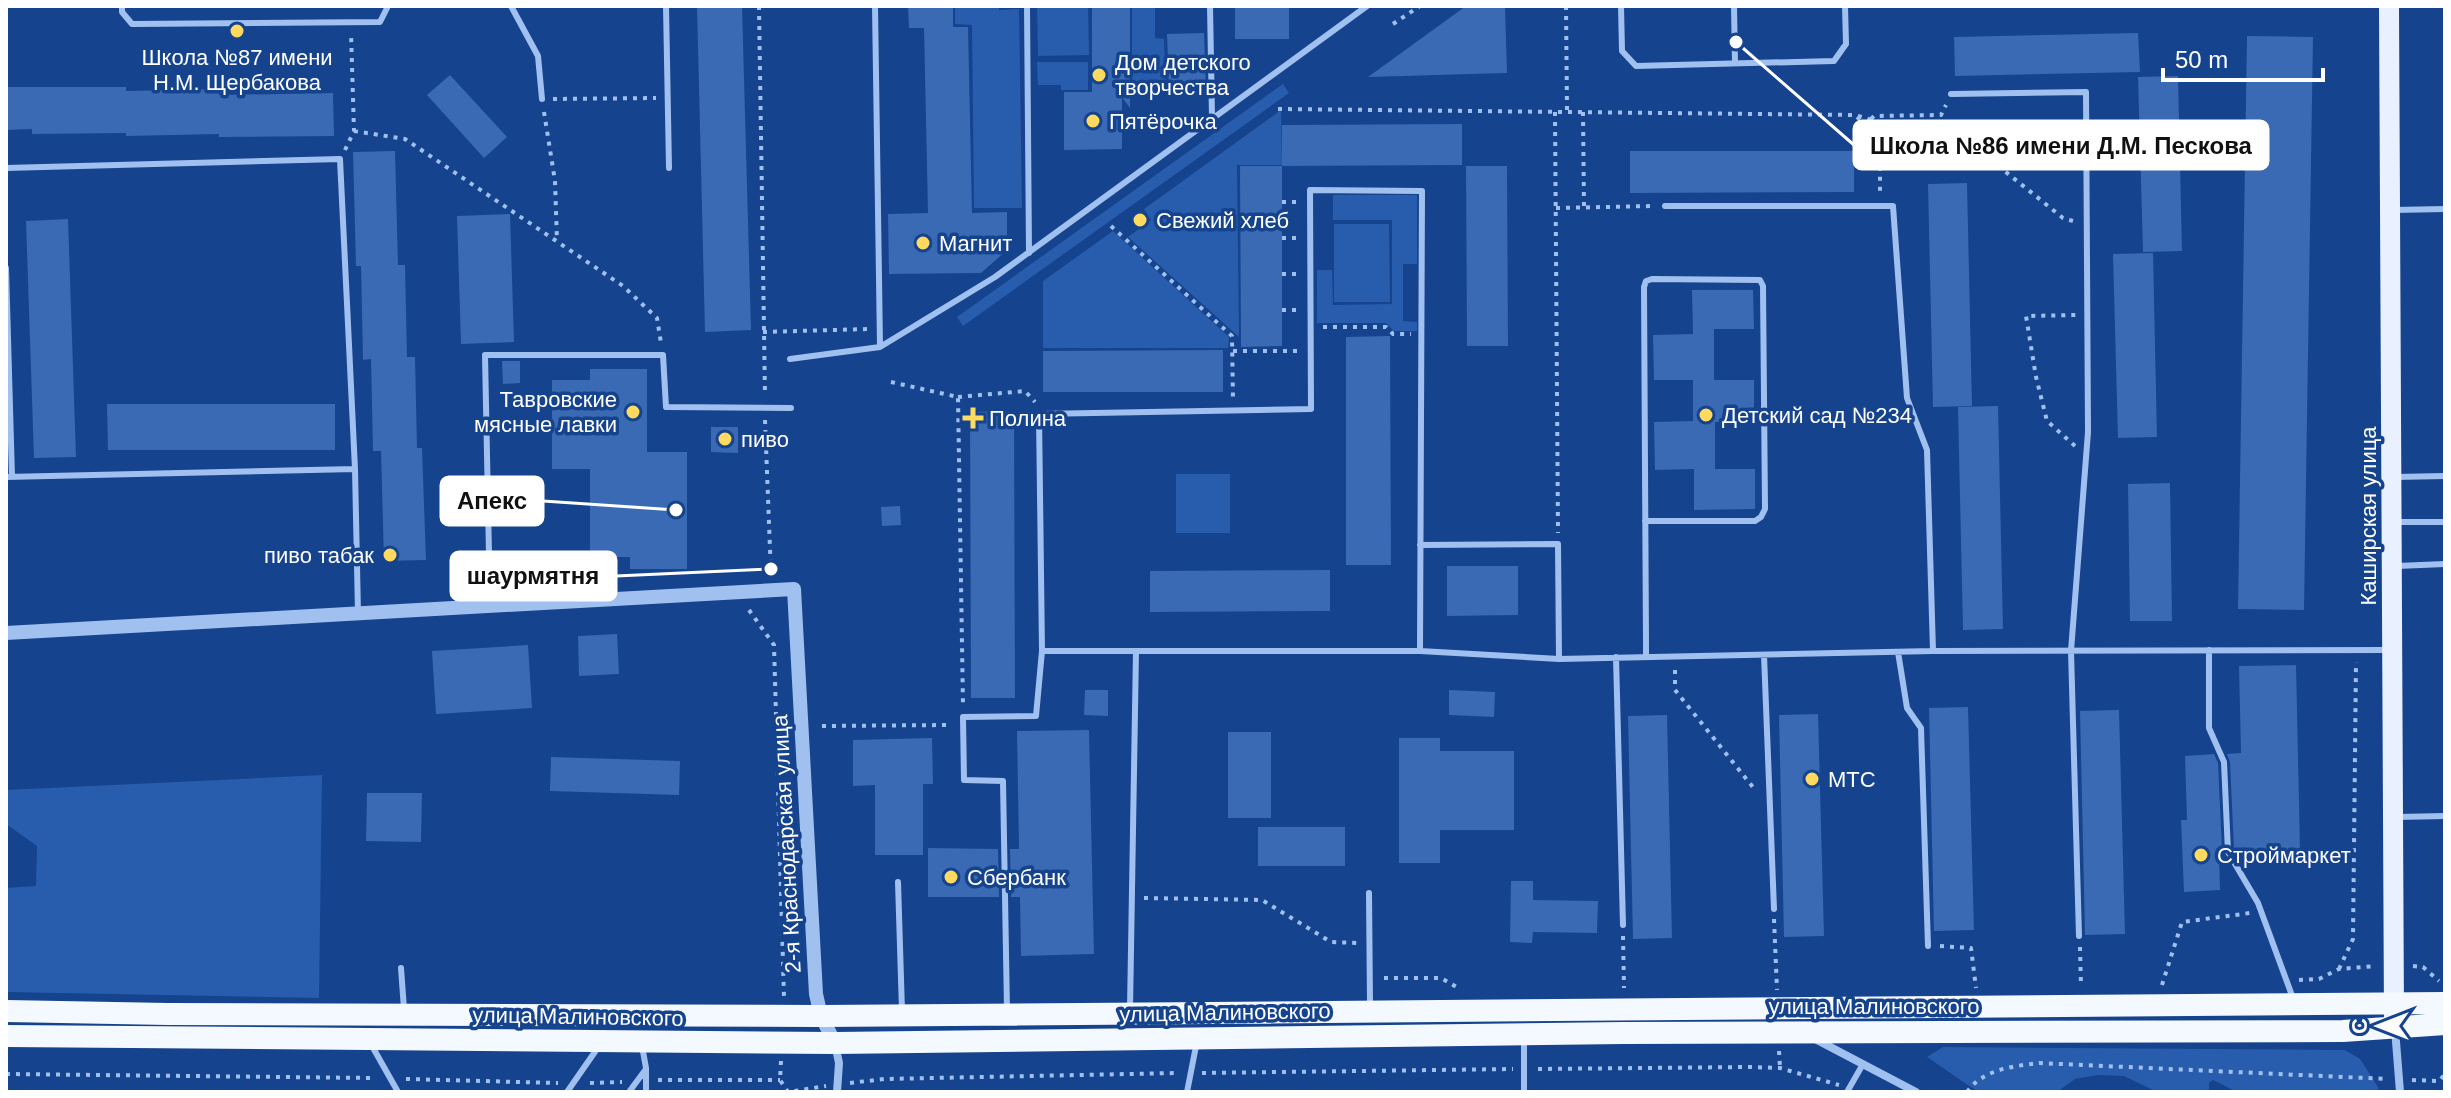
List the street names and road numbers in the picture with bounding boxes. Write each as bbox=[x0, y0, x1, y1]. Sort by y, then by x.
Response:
street label: Каширская улица bbox=[2356, 426, 2381, 606]
street label: 2-я Краснодарская улица bbox=[767, 713, 806, 974]
street label: улица Малиновского bbox=[1768, 994, 1980, 1019]
street label: улица Малиновского bbox=[1119, 998, 1331, 1027]
street label: улица Малиновского bbox=[472, 1002, 684, 1031]

